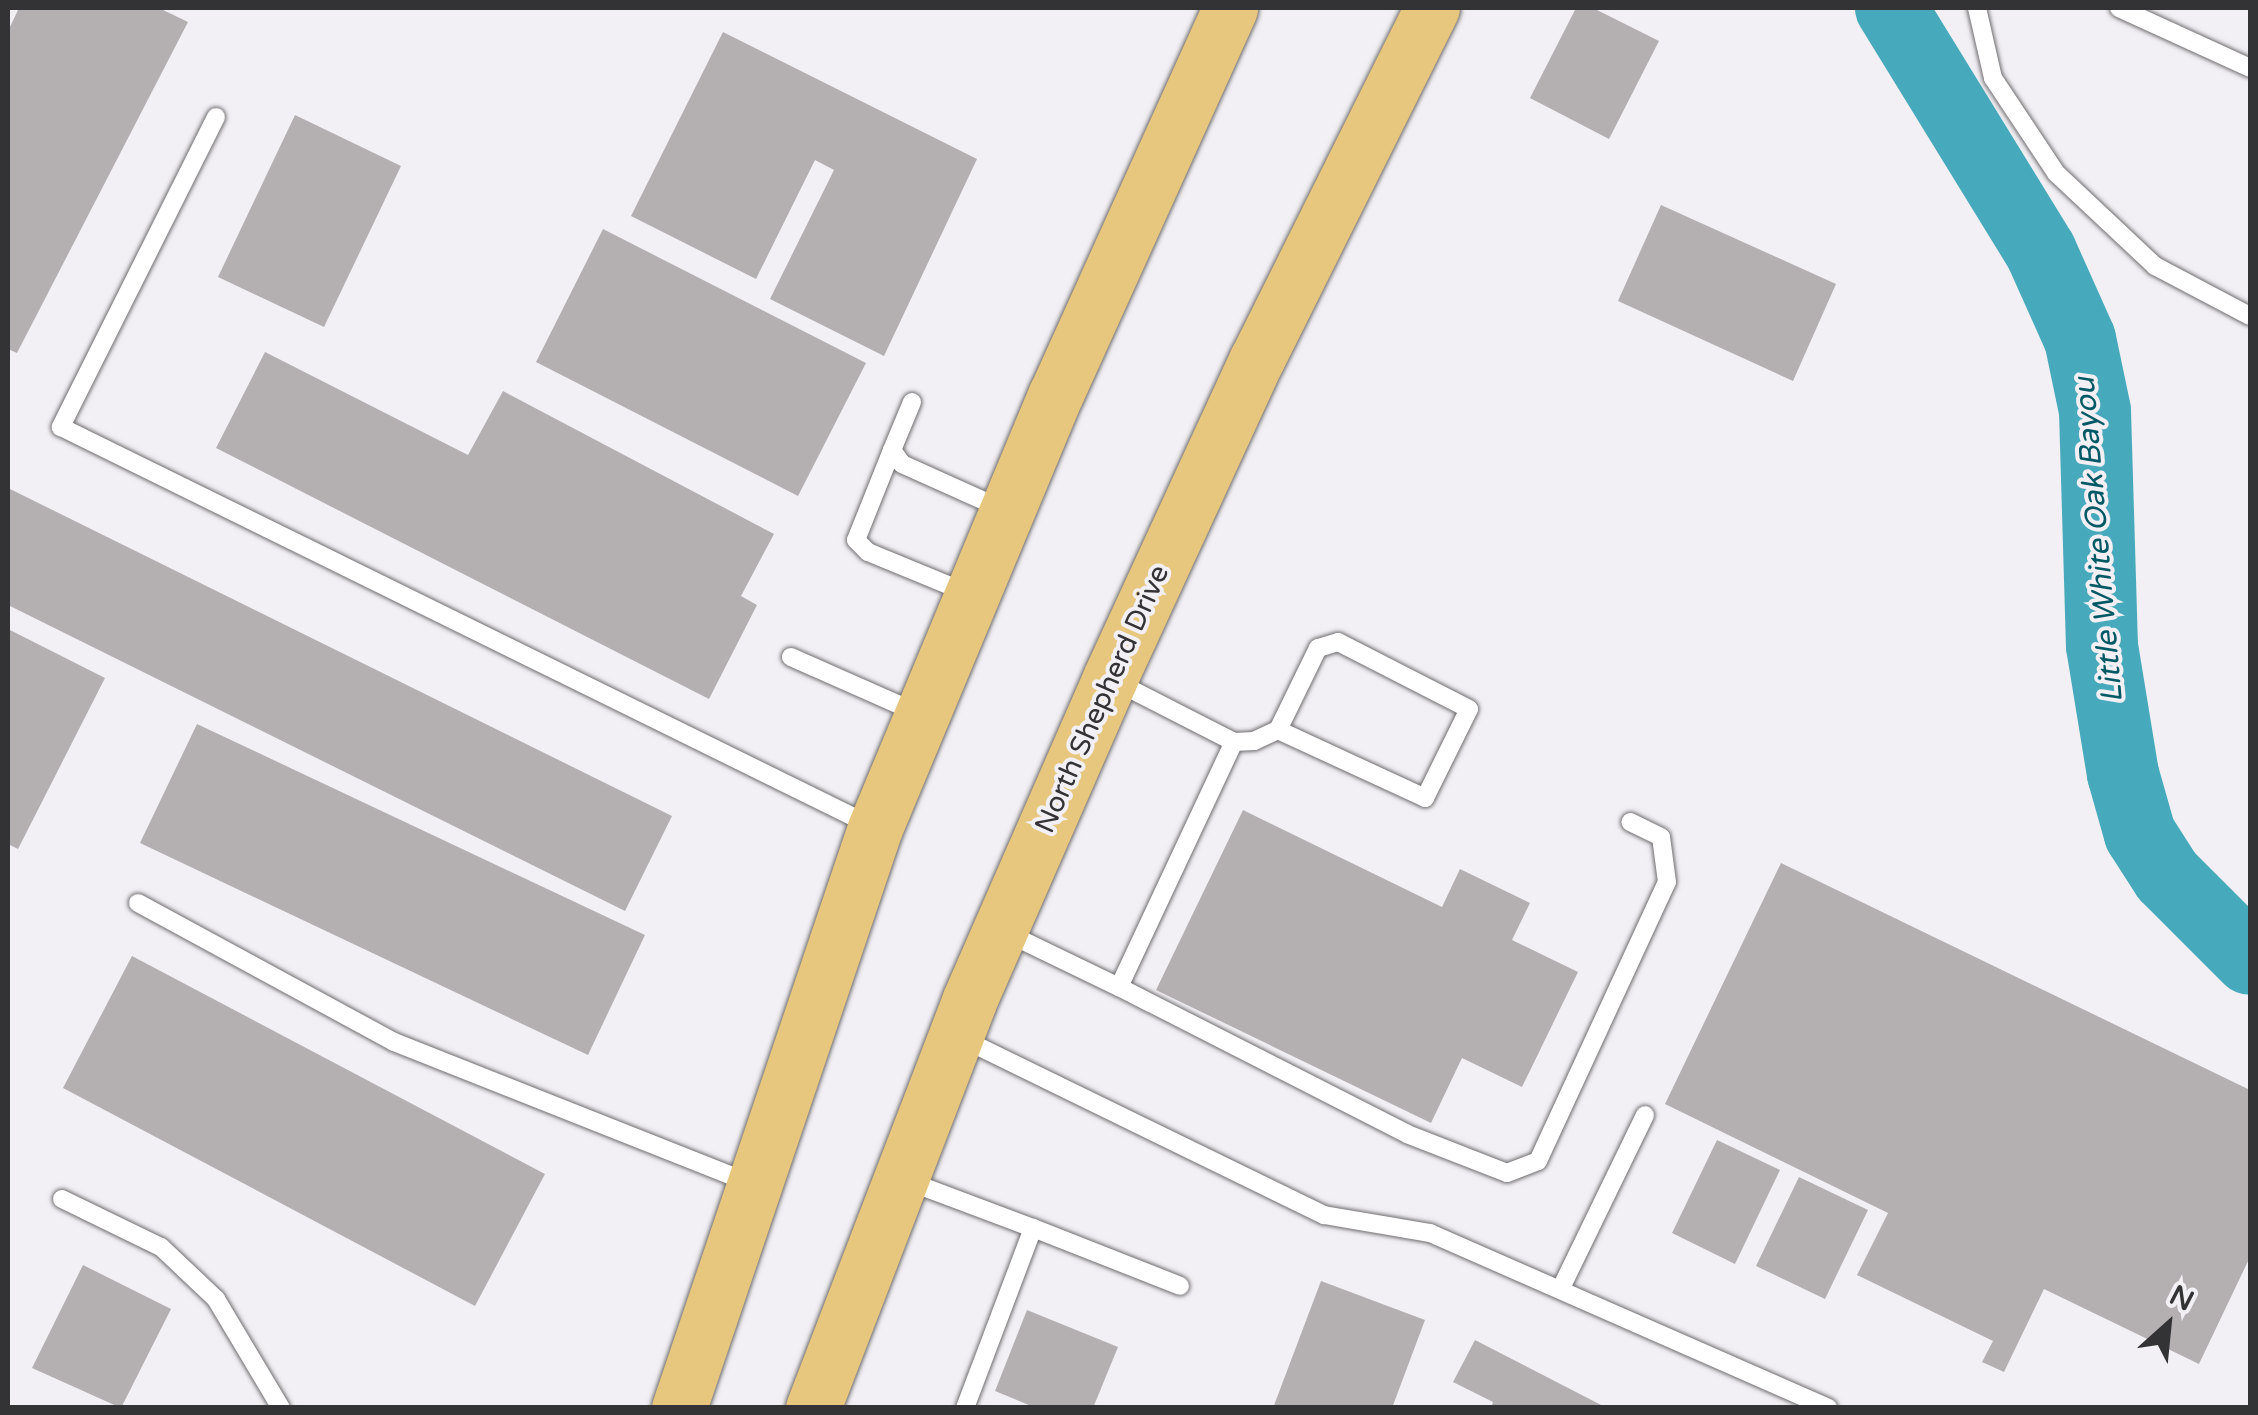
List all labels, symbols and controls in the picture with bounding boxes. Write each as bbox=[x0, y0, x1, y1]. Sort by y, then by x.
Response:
water label: Little White Oak Bayou bbox=[2067, 376, 2131, 704]
street label: North Shepherd Drive bbox=[1028, 560, 1176, 838]
north arrow bbox=[2118, 1275, 2218, 1375]
text: N bbox=[2164, 1278, 2199, 1319]

